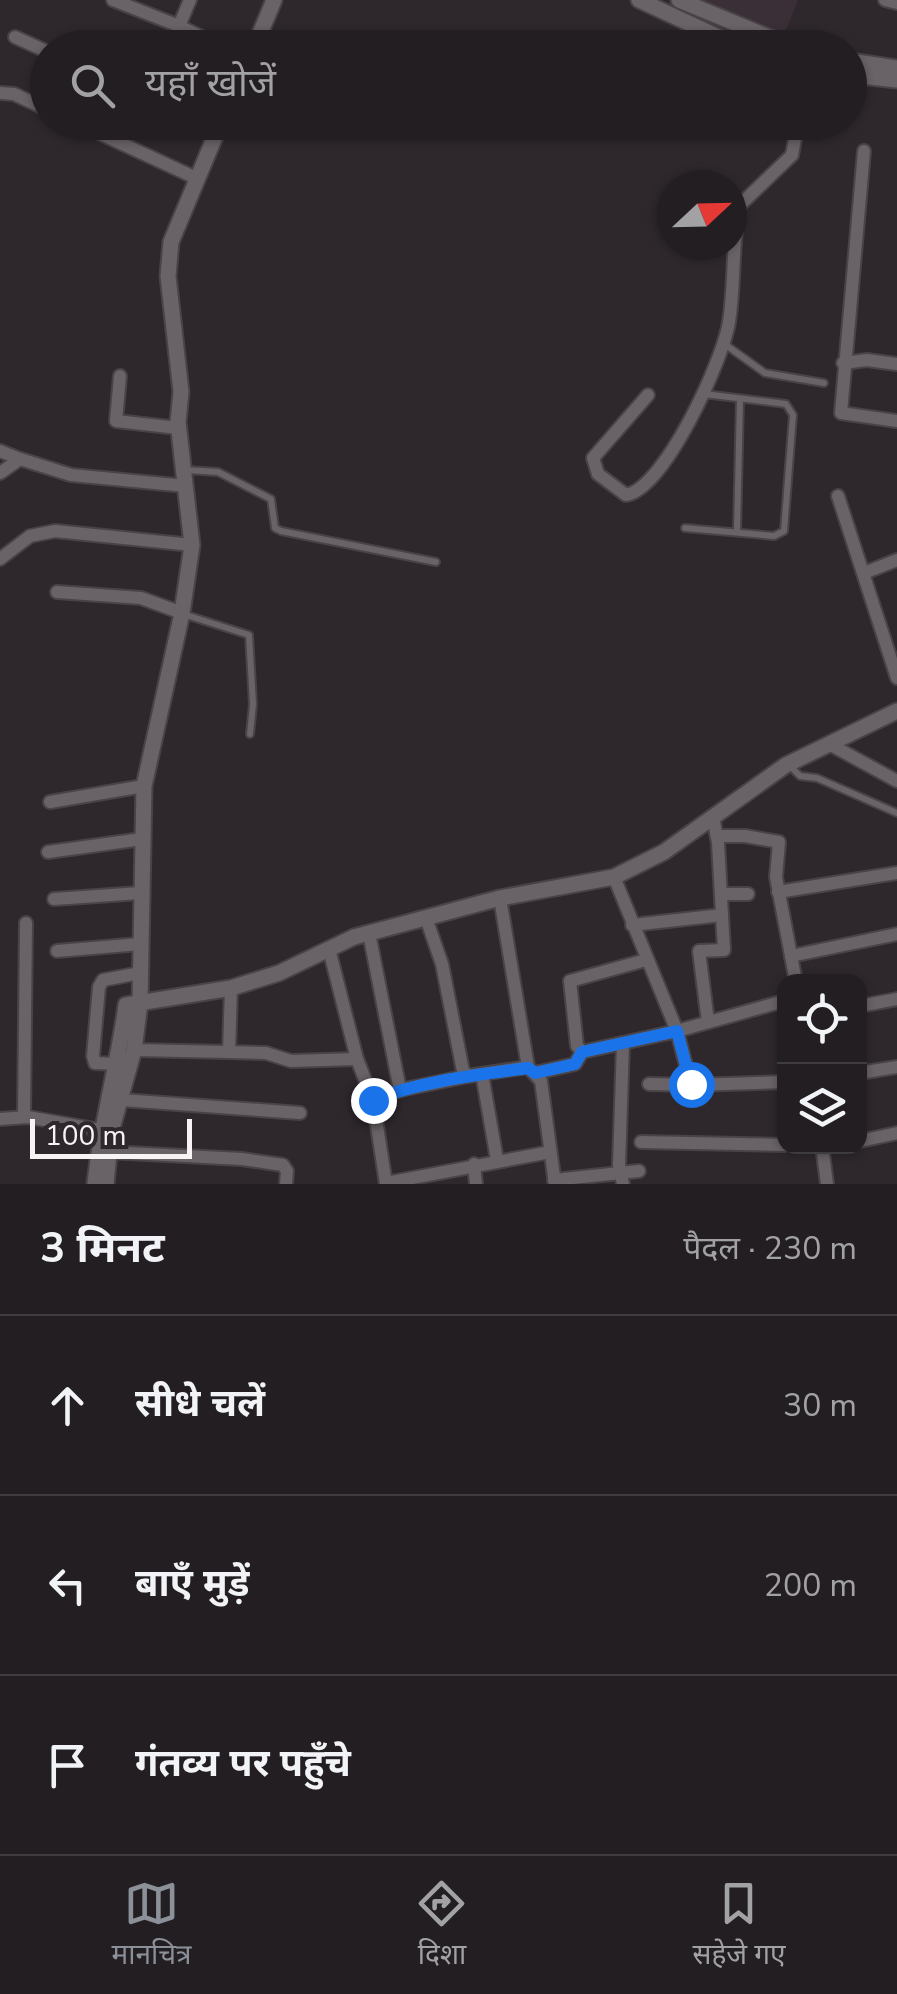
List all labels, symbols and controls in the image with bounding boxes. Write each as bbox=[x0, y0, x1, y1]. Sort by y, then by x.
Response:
search box bbox=[30, 30, 867, 140]
icon: search bbox=[65, 58, 120, 113]
text: यहाँ खोजें bbox=[145, 58, 276, 109]
north arrow bbox=[657, 170, 747, 260]
map controls bbox=[777, 974, 867, 1154]
button: locate bbox=[777, 974, 867, 1064]
route start bbox=[669, 1062, 715, 1108]
button: layers bbox=[777, 1064, 867, 1154]
route end bbox=[351, 1078, 397, 1124]
scale bar bbox=[30, 1114, 192, 1158]
text: 100 m bbox=[45, 1117, 127, 1155]
text: 3 मिनट bbox=[40, 1220, 165, 1277]
text: पैदल · 230 m bbox=[683, 1227, 857, 1270]
icon: ahead bbox=[40, 1378, 95, 1433]
text: सीधे चलें bbox=[135, 1378, 265, 1429]
text: 30 m bbox=[783, 1384, 857, 1427]
icon: left bbox=[40, 1558, 95, 1613]
text: बाएँ मुड़ें bbox=[135, 1558, 249, 1609]
text: 200 m bbox=[764, 1564, 857, 1607]
icon: arrive bbox=[40, 1738, 95, 1793]
text: गंतव्य पर पहुँचे bbox=[135, 1738, 351, 1789]
tab: मानचित्र bbox=[111, 1876, 192, 1975]
tab: दिशा bbox=[414, 1876, 469, 1975]
tab: सहेजे गए bbox=[692, 1876, 785, 1975]

